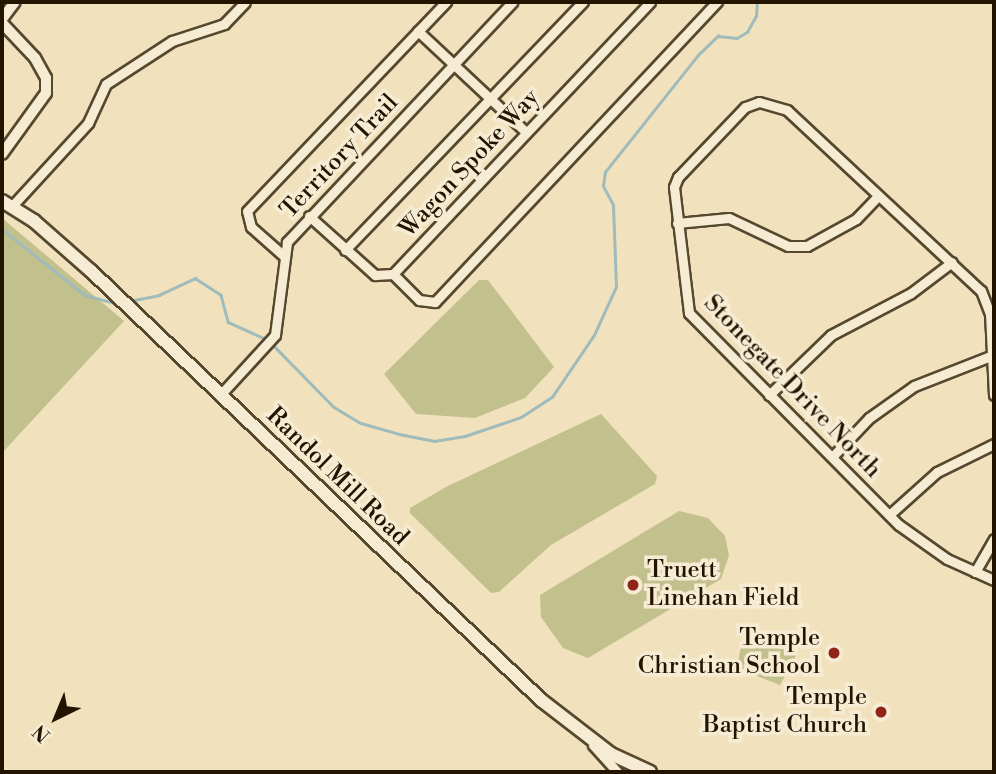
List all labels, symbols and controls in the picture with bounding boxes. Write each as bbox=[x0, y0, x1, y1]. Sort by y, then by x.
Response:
street label: Wagon Spoke Way bbox=[394, 84, 546, 244]
street label: Territory Trail bbox=[275, 89, 405, 225]
street label: Stonegate Drive North bbox=[697, 290, 887, 484]
street label: Randol Mill Road bbox=[260, 402, 414, 552]
place label: Truett Linehan Field bbox=[647, 557, 799, 613]
marker: Truett Linehan Field bbox=[625, 577, 641, 593]
place label: Temple Christian School bbox=[638, 625, 820, 681]
marker: Temple Christian School bbox=[826, 645, 842, 661]
north arrow bbox=[21, 683, 91, 753]
place label: Temple Baptist Church bbox=[703, 684, 867, 740]
marker: Temple Baptist Church bbox=[873, 704, 889, 720]
text: N bbox=[28, 719, 55, 747]

